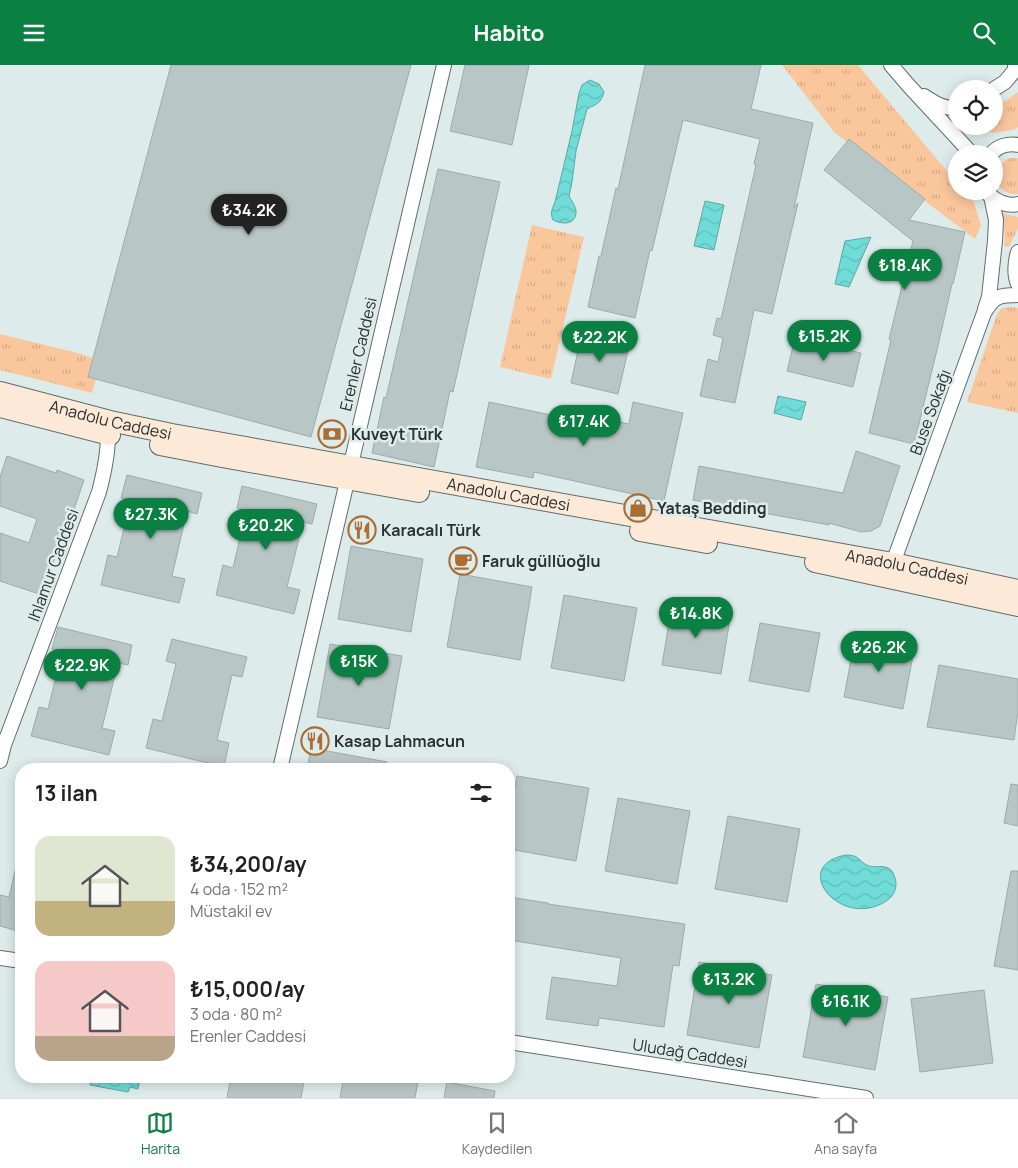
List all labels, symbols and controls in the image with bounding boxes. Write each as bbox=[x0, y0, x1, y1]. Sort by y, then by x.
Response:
text: Habito bbox=[474, 18, 544, 48]
icon: menu bbox=[20, 19, 48, 47]
icon: search bbox=[970, 19, 998, 47]
map controls bbox=[948, 80, 1003, 200]
button: locate bbox=[948, 80, 1003, 135]
button: layers bbox=[948, 145, 1003, 200]
pin: ₺34.2K bbox=[208, 193, 290, 236]
text: ₺34.2K bbox=[222, 199, 276, 221]
pin: ₺18.4K bbox=[864, 249, 946, 291]
text: ₺18.4K bbox=[879, 254, 931, 276]
street label: Erenler Caddesi bbox=[334, 295, 382, 413]
pin: ₺15.2K bbox=[783, 319, 865, 362]
pin: ₺22.2K bbox=[559, 321, 641, 363]
text: ₺15.2K bbox=[798, 325, 850, 347]
text: ₺22.2K bbox=[573, 326, 627, 348]
street label: Buse Sokağı bbox=[904, 366, 956, 458]
street label: Anadolu Caddesi bbox=[47, 395, 174, 445]
pin: ₺17.4K bbox=[543, 405, 625, 447]
text: ₺17.4K bbox=[559, 410, 609, 432]
bank icon: Kuveyt Türk bbox=[317, 419, 347, 449]
place label: Kuveyt Türk bbox=[351, 423, 443, 445]
street label: Anadolu Caddesi bbox=[445, 472, 572, 516]
shop icon: Yataş Bedding bbox=[623, 493, 653, 523]
pin: ₺27.3K bbox=[110, 497, 192, 540]
place label: Yataş Bedding bbox=[657, 497, 767, 519]
text: ₺27.3K bbox=[125, 503, 177, 525]
street label: Ihlamur Caddesi bbox=[22, 505, 84, 625]
pin: ₺20.2K bbox=[225, 509, 307, 551]
text: ₺20.2K bbox=[238, 514, 294, 536]
restaurant icon: Karacalı Türk bbox=[347, 515, 377, 545]
place label: Karacalı Türk bbox=[381, 519, 481, 541]
street label: Anadolu Caddesi bbox=[844, 544, 970, 590]
cafe icon: Faruk güllüoğlu bbox=[448, 546, 478, 576]
place label: Faruk güllüoğlu bbox=[482, 550, 601, 572]
pin: ₺14.8K bbox=[655, 597, 737, 639]
text: ₺14.8K bbox=[670, 602, 722, 624]
pin: ₺26.2K bbox=[838, 631, 920, 673]
text: ₺26.2K bbox=[852, 636, 906, 658]
pin: ₺15K bbox=[329, 645, 389, 687]
pin: ₺22.9K bbox=[41, 649, 123, 691]
text: ₺15K bbox=[340, 650, 378, 672]
text: ₺22.9K bbox=[55, 654, 109, 676]
restaurant icon: Kasap Lahmacun bbox=[300, 726, 330, 756]
place label: Kasap Lahmacun bbox=[334, 730, 465, 752]
text: 13 ilan bbox=[35, 779, 98, 807]
icon: filters bbox=[467, 779, 495, 807]
text: ₺34,200/ay bbox=[190, 850, 307, 878]
icon: home bbox=[75, 856, 135, 916]
text: 4 oda · 152 m² bbox=[190, 878, 288, 900]
text: Müstakil ev bbox=[190, 900, 272, 922]
pin: ₺13.2K bbox=[688, 963, 770, 1005]
text: ₺13.2K bbox=[703, 968, 755, 990]
text: ₺15,000/ay bbox=[190, 975, 305, 1003]
icon: home bbox=[75, 981, 135, 1041]
pin: ₺16.1K bbox=[805, 985, 887, 1027]
text: ₺16.1K bbox=[822, 990, 870, 1012]
text: 3 oda · 80 m² bbox=[190, 1003, 282, 1025]
text: Erenler Caddesi bbox=[190, 1025, 306, 1047]
street label: Uludağ Caddesi bbox=[631, 1033, 749, 1073]
tab: Harita bbox=[141, 1109, 180, 1158]
tab: Kaydedilen bbox=[462, 1109, 532, 1158]
tab: Ana sayfa bbox=[814, 1109, 877, 1158]

